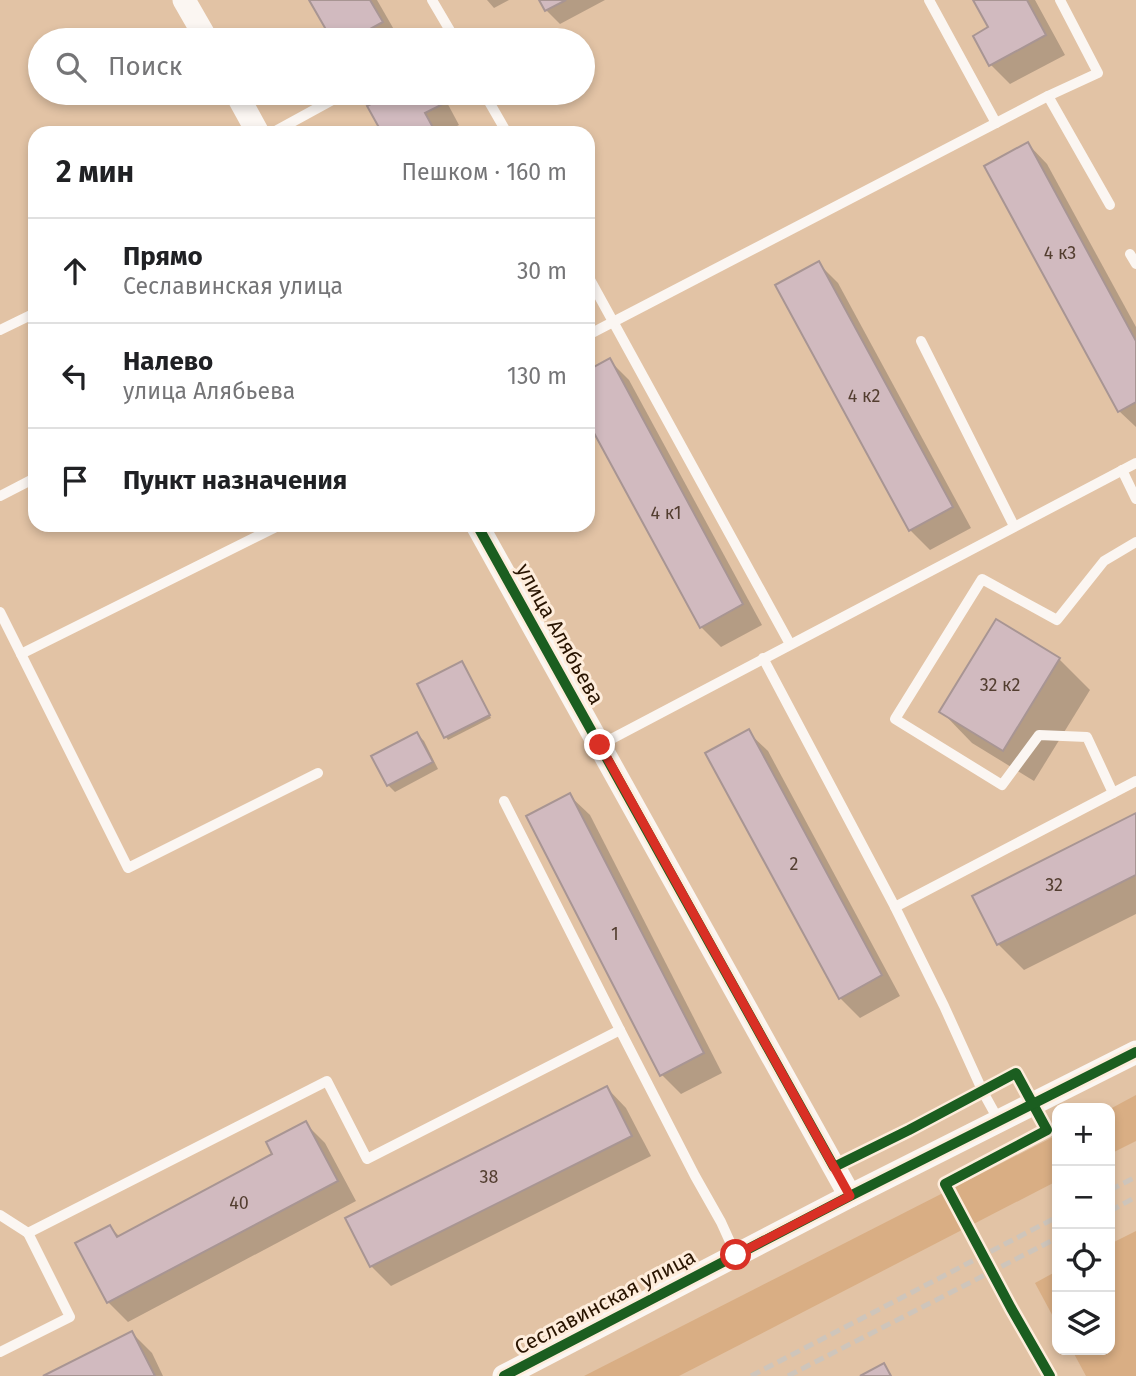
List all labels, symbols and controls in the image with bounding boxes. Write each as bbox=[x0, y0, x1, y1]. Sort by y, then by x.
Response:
search box bbox=[28, 28, 595, 105]
icon: search bbox=[52, 48, 90, 86]
text: Поиск bbox=[108, 51, 182, 82]
text: 2 мин bbox=[56, 154, 134, 190]
text: Пешком · 160 m bbox=[401, 158, 567, 186]
text: Прямо bbox=[123, 241, 203, 272]
house number: 4 к3 bbox=[1044, 242, 1076, 264]
icon: ahead bbox=[56, 252, 94, 290]
text: 30 m bbox=[517, 257, 567, 285]
text: Сеславинская улица bbox=[123, 272, 343, 300]
text: Налево bbox=[123, 346, 213, 377]
icon: left bbox=[56, 357, 94, 395]
text: 130 m bbox=[507, 362, 567, 390]
text: улица Алябьева bbox=[123, 377, 295, 405]
house number: 4 к2 bbox=[848, 385, 880, 407]
icon: arrive bbox=[56, 462, 94, 500]
text: Пункт назначения bbox=[123, 465, 347, 496]
house number: 4 к1 bbox=[650, 502, 682, 524]
street label: улица Алябьева bbox=[511, 559, 609, 709]
house number: 32 к2 bbox=[980, 674, 1020, 696]
route end bbox=[584, 729, 615, 760]
house number: 2 bbox=[790, 853, 799, 875]
house number: 32 bbox=[1045, 874, 1063, 896]
house number: 1 bbox=[611, 923, 619, 945]
map controls bbox=[1052, 1103, 1115, 1355]
button: + bbox=[1052, 1103, 1115, 1166]
house number: 38 bbox=[480, 1166, 499, 1188]
button: − bbox=[1052, 1166, 1115, 1229]
house number: 40 bbox=[229, 1192, 249, 1214]
button: locate bbox=[1052, 1229, 1115, 1292]
route start bbox=[720, 1239, 751, 1270]
street label: Сеславинская улица bbox=[510, 1243, 700, 1361]
button: layers bbox=[1052, 1292, 1115, 1355]

